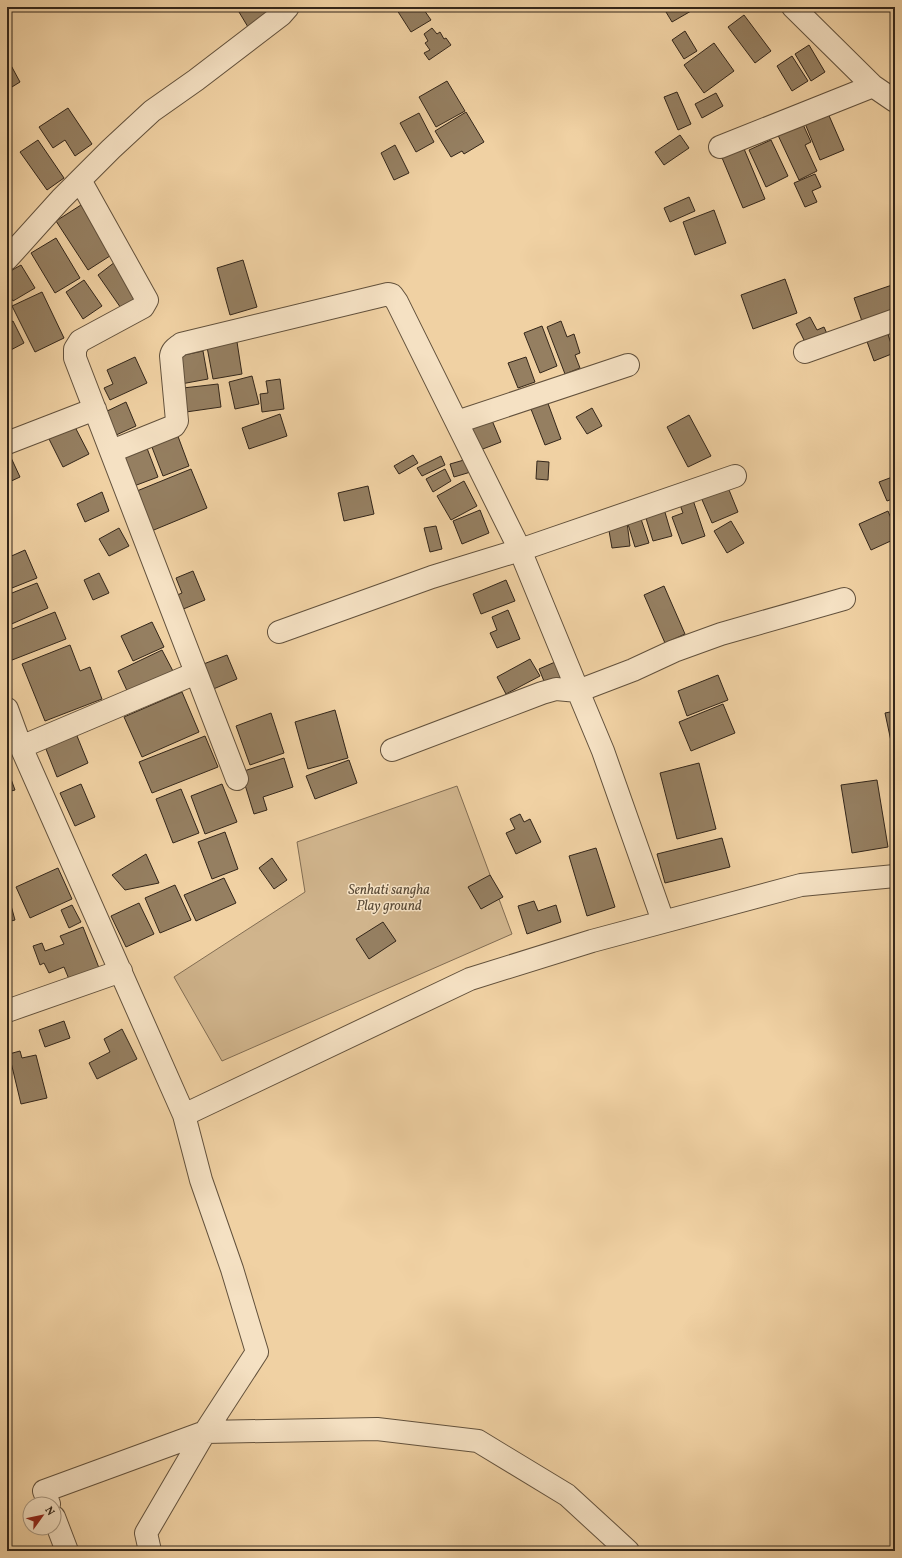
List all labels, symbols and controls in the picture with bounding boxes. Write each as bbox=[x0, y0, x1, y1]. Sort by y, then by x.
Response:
park label: Senhati sangha Play ground bbox=[348, 881, 430, 916]
north arrow bbox=[22, 1496, 62, 1536]
text: N bbox=[41, 1504, 58, 1519]

